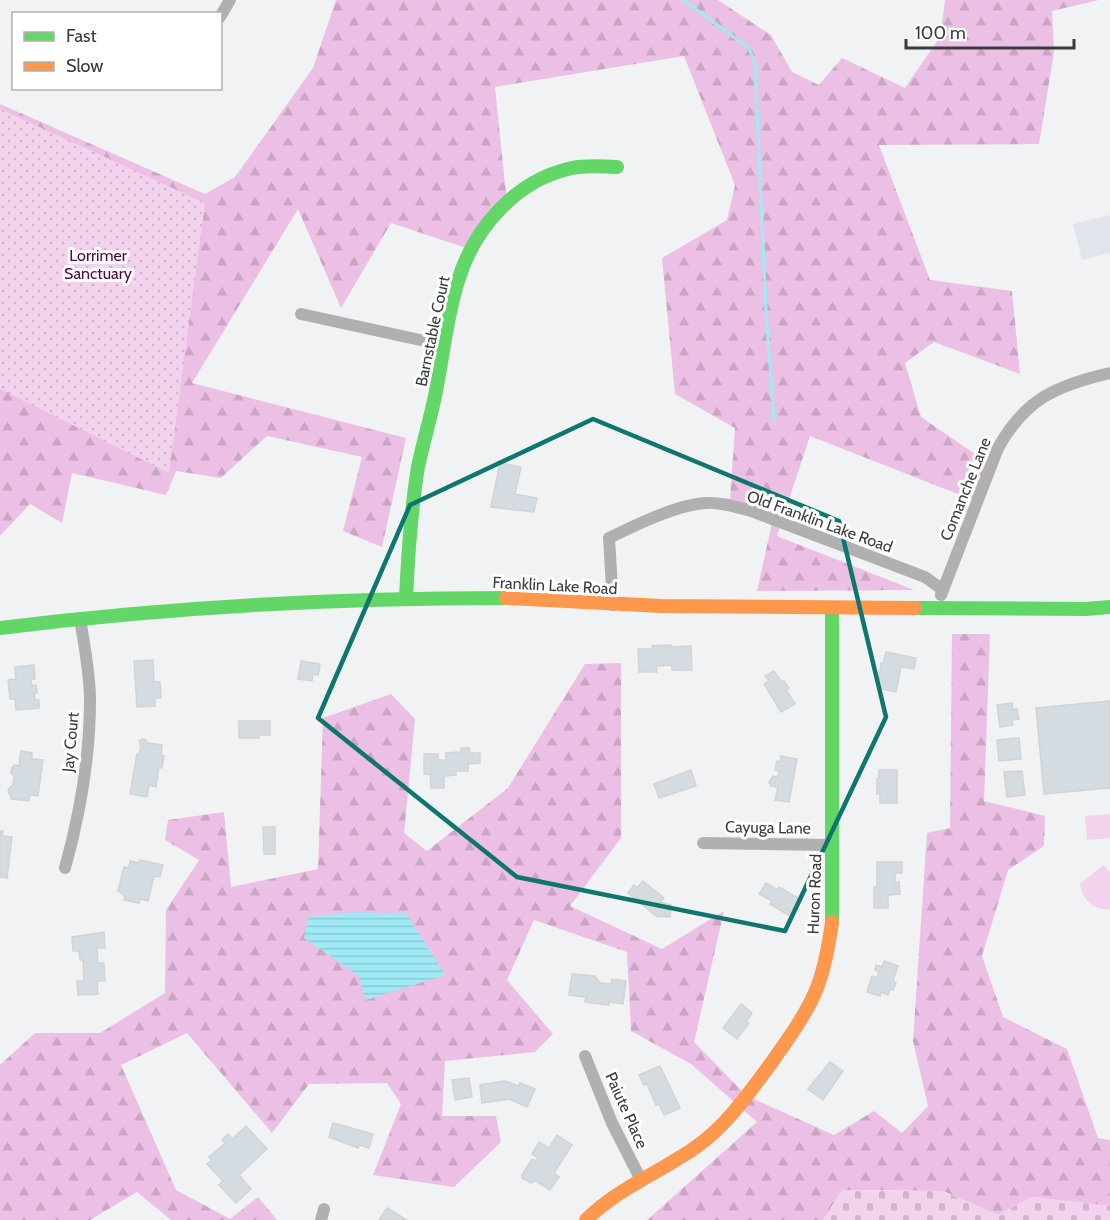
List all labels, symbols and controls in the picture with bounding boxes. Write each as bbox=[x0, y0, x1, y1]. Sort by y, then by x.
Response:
legend bbox=[12, 12, 222, 90]
scale bar bbox=[906, 12, 1074, 50]
text: 100 m bbox=[915, 22, 966, 44]
text: Fast bbox=[66, 25, 97, 47]
text: Slow bbox=[66, 55, 103, 77]
park label: Lorrimer Sanctuary bbox=[64, 246, 132, 283]
street label: Barnstable Court bbox=[411, 273, 454, 388]
street label: Comanche Lane bbox=[936, 435, 995, 544]
street label: Old Franklin Lake Road bbox=[744, 486, 895, 557]
street label: Franklin Lake Road bbox=[492, 573, 618, 598]
street label: Jay Court bbox=[58, 711, 83, 774]
street label: Cayuga Lane bbox=[725, 817, 811, 838]
street label: Huron Road bbox=[804, 854, 825, 935]
street label: Paiute Place bbox=[601, 1069, 652, 1151]

